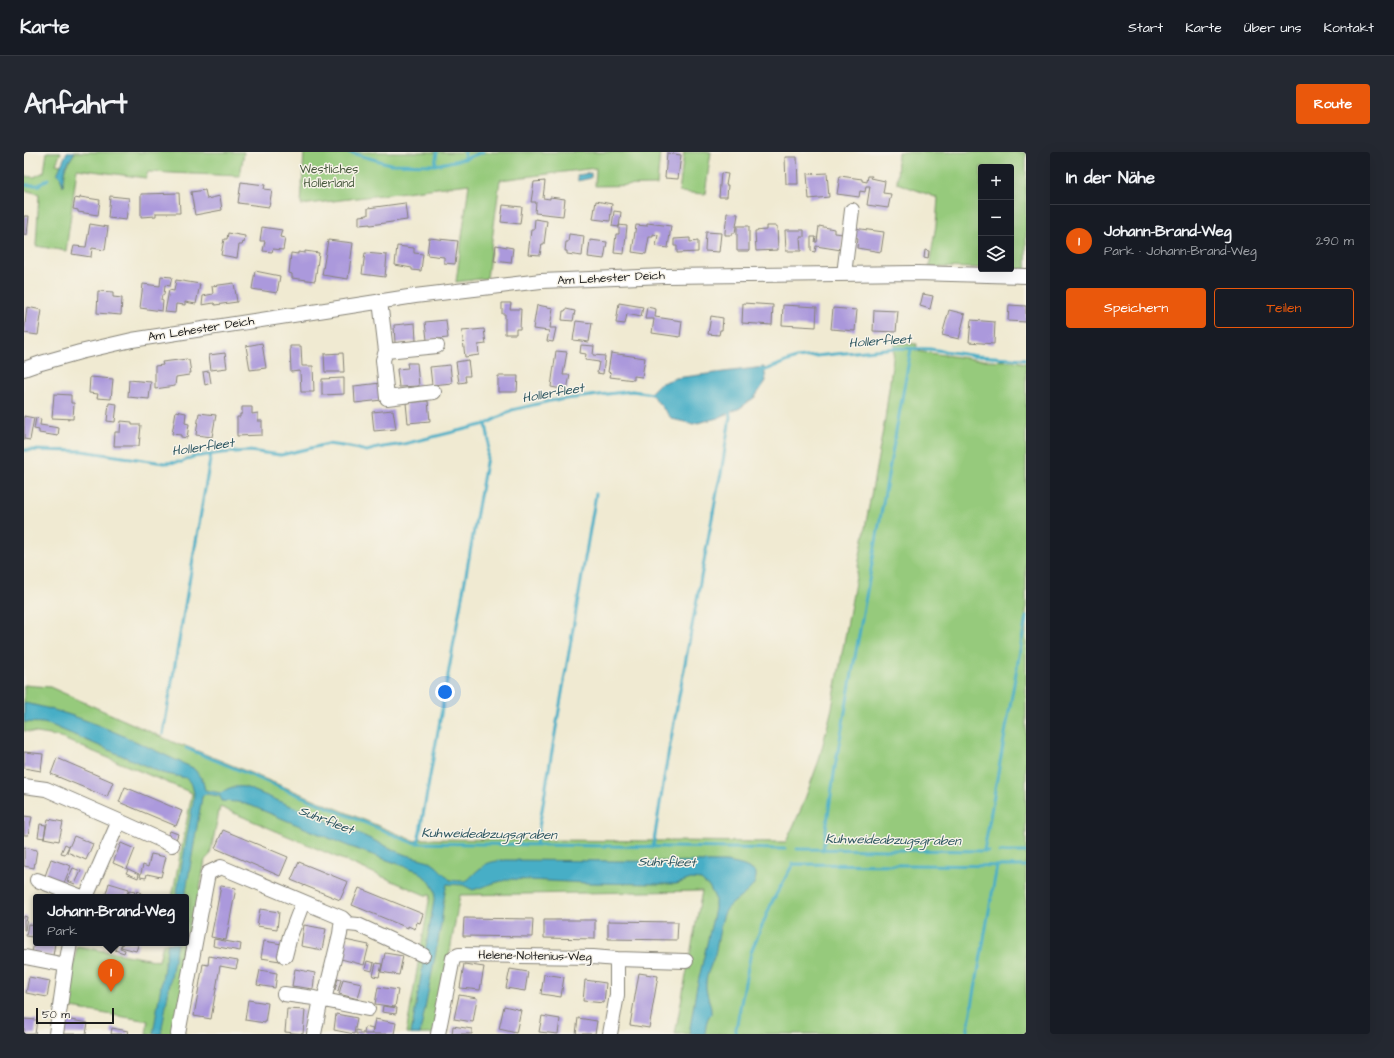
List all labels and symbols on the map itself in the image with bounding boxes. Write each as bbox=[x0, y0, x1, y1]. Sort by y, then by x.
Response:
park label: Westliches Hollerland bbox=[300, 161, 358, 192]
street label: Am Lehester Deich bbox=[557, 267, 665, 289]
street label: Am Lehester Deich bbox=[147, 312, 255, 346]
water label: Hollerfleet bbox=[848, 330, 914, 352]
water label: Hollerfleet bbox=[521, 378, 587, 407]
water label: Hollerfleet bbox=[171, 433, 237, 460]
your location bbox=[435, 682, 455, 702]
water label: Suhrfleet bbox=[296, 801, 358, 839]
water label: Kuhweideabzugsgraben bbox=[421, 824, 558, 845]
water label: Kuhweideabzugsgraben bbox=[825, 830, 962, 851]
water label: Suhrfleet bbox=[638, 852, 698, 872]
street label: Helene-Noltenius-Weg bbox=[478, 947, 592, 966]
pin: 1 bbox=[98, 959, 124, 992]
scale bar bbox=[36, 1006, 114, 1025]

